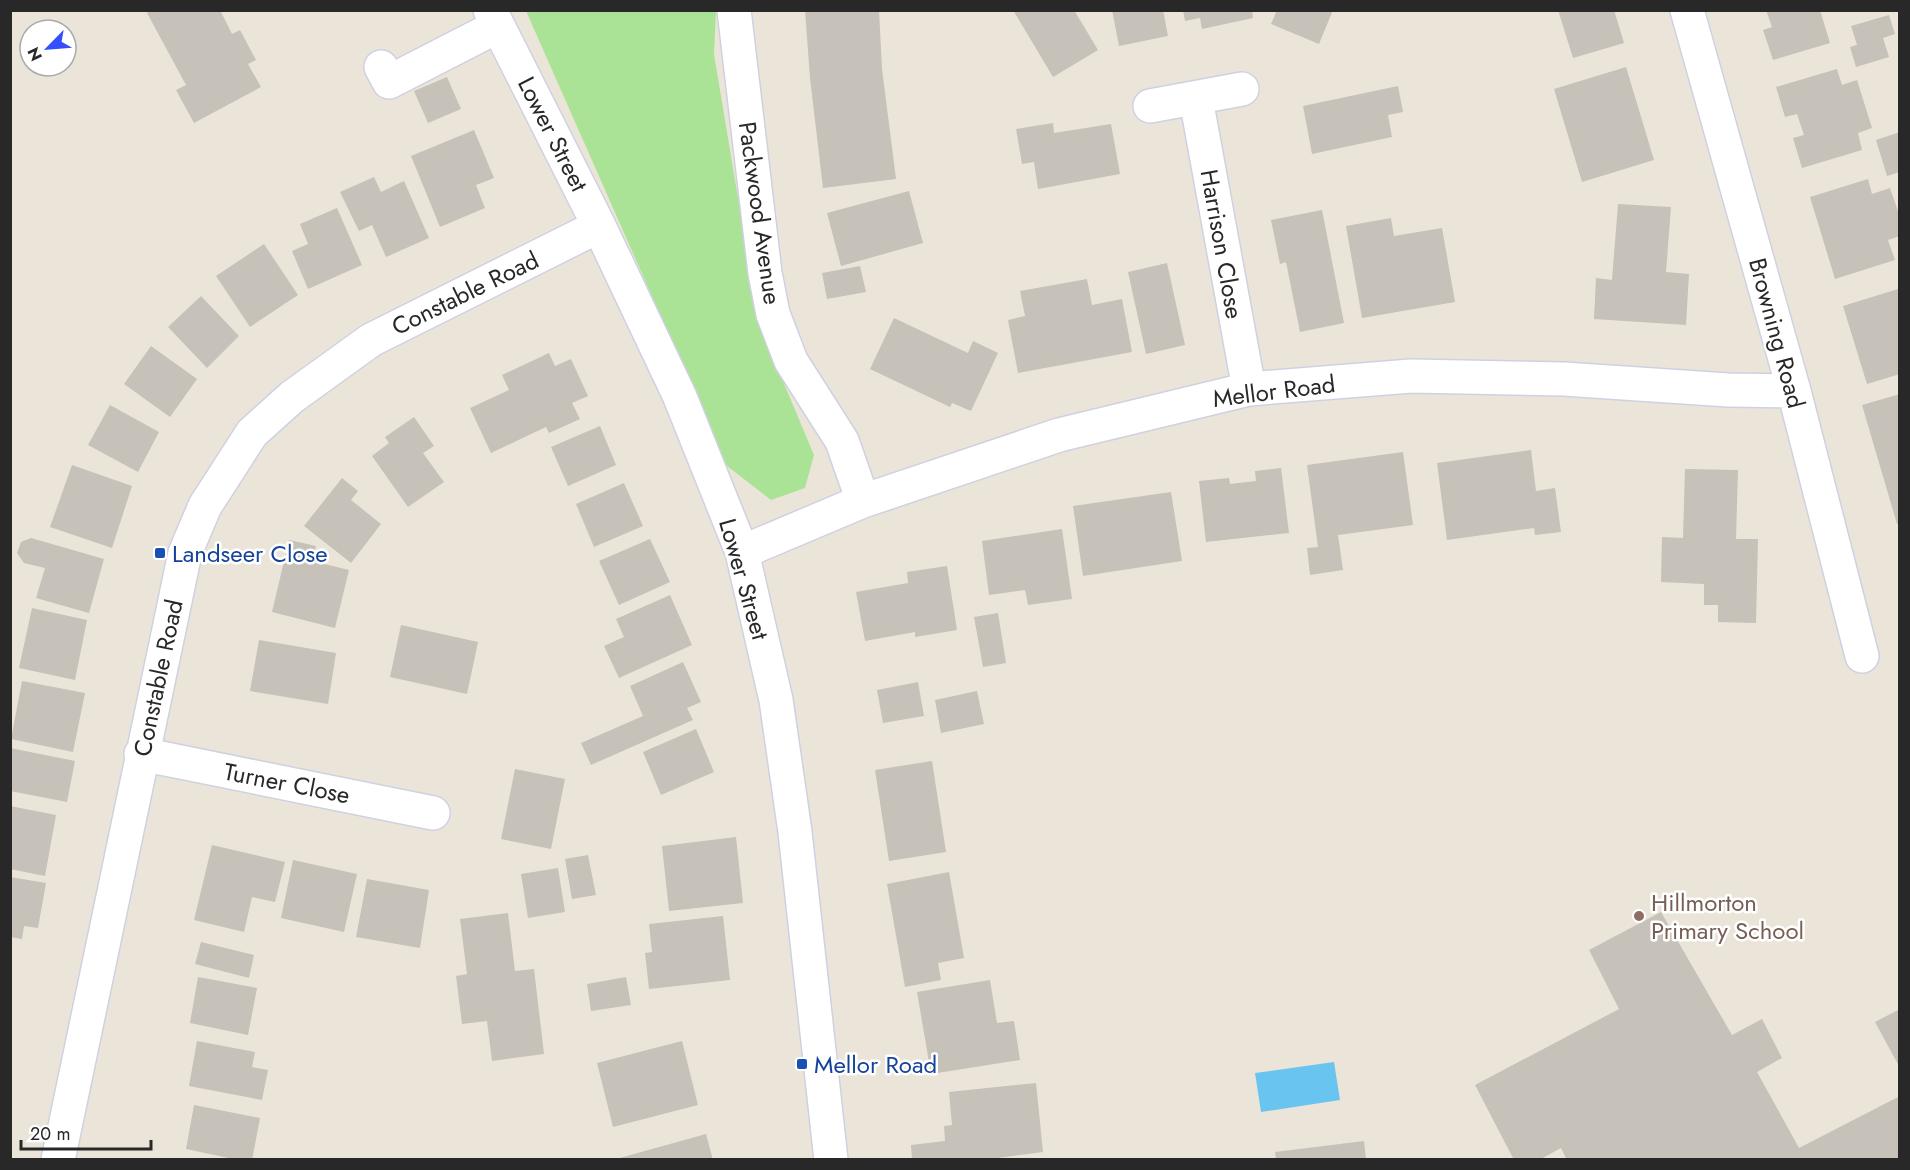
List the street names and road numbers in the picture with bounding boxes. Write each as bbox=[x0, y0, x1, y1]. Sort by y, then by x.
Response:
street label: Lower Street bbox=[509, 71, 597, 198]
street label: Packwood Avenue bbox=[730, 119, 790, 307]
street label: Harrison Close bbox=[1192, 167, 1252, 321]
street label: Constable Road bbox=[386, 242, 544, 344]
street label: Browning Road bbox=[1740, 254, 1814, 412]
street label: Mellor Road bbox=[1211, 366, 1337, 416]
street label: Lower Street bbox=[710, 514, 778, 644]
street label: Constable Road bbox=[124, 596, 192, 760]
street label: Turner Close bbox=[221, 754, 353, 812]

